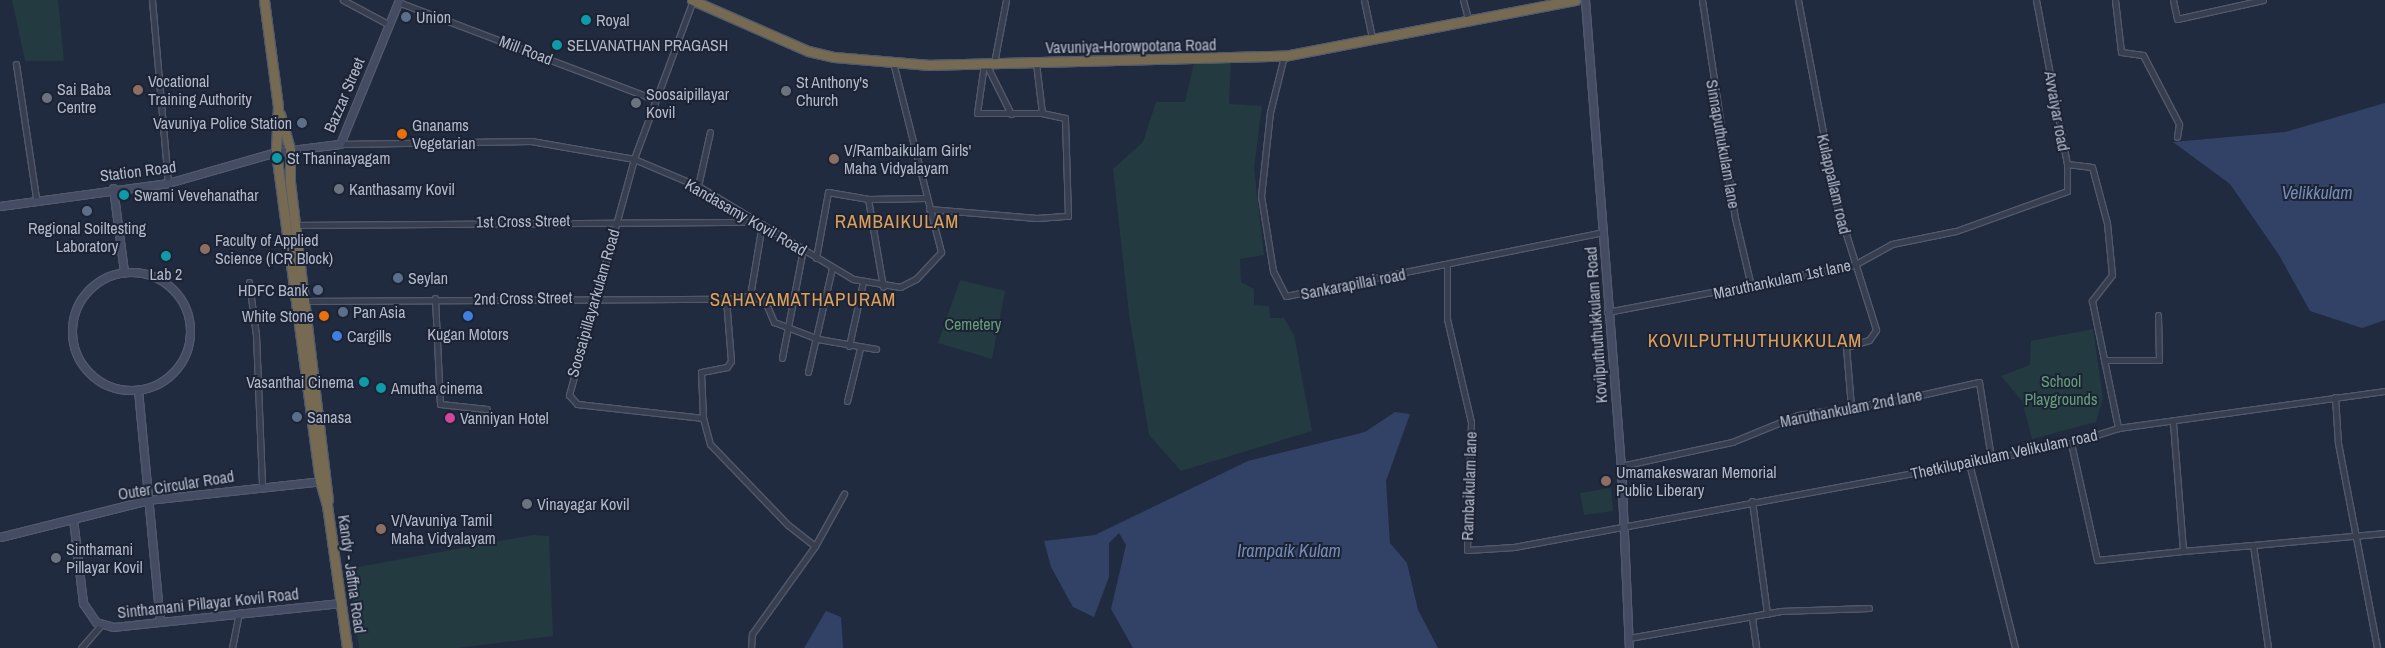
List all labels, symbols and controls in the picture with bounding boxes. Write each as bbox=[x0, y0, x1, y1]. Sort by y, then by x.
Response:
place label: Union bbox=[416, 7, 451, 27]
place label: Royal bbox=[596, 10, 630, 30]
marker: Union bbox=[400, 11, 412, 23]
marker: Royal bbox=[580, 14, 592, 26]
street label: Mill Road bbox=[497, 31, 555, 69]
place label: SELVANATHAN PRAGASH bbox=[567, 35, 728, 55]
street label: Vavuniya-Horowpotana Road bbox=[1045, 35, 1217, 57]
marker: SELVANATHAN PRAGASH bbox=[551, 39, 563, 51]
street label: Bazzar Street bbox=[320, 55, 368, 135]
street label: Avvaiyar road bbox=[2041, 70, 2073, 152]
place label: Vocational Training Authority bbox=[148, 71, 253, 109]
place label: St Anthony's Church bbox=[796, 72, 869, 110]
street label: Sinnaputhukulam lane bbox=[1702, 78, 1744, 210]
place label: Sai Baba Centre bbox=[57, 79, 111, 117]
marker: Vocational Training Authority bbox=[132, 84, 144, 96]
place label: Soosaipillayar Kovil bbox=[646, 84, 729, 122]
marker: St Anthony's Church bbox=[780, 85, 792, 97]
marker: Sai Baba Centre bbox=[41, 92, 53, 104]
marker: Soosaipillayar Kovil bbox=[630, 97, 642, 109]
place label: Vavuniya Police Station bbox=[153, 113, 292, 133]
place label: Gnanams Vegetarian bbox=[412, 115, 475, 153]
marker: Vavuniya Police Station bbox=[296, 117, 308, 129]
marker: Gnanams Vegetarian bbox=[396, 128, 408, 140]
street label: Kulappallam road bbox=[1813, 132, 1855, 236]
place label: V/Rambaikulam Girls' Maha Vidyalayam bbox=[844, 140, 971, 178]
place label: St Thaninayagam bbox=[287, 148, 391, 168]
marker: St Thaninayagam bbox=[271, 152, 283, 164]
marker: V/Rambaikulam Girls' Maha Vidyalayam bbox=[828, 153, 840, 165]
street label: Station Road bbox=[99, 157, 177, 185]
street label: Kandasamy Kovil Road bbox=[682, 174, 810, 260]
place label: Kanthasamy Kovil bbox=[349, 179, 455, 199]
water label: Velikkulam bbox=[2281, 182, 2353, 204]
marker: Kanthasamy Kovil bbox=[333, 183, 345, 195]
place label: Swami Vevehanathar bbox=[134, 185, 259, 205]
marker: Swami Vevehanathar bbox=[118, 189, 130, 201]
marker: Regional Soiltesting Laboratory bbox=[81, 205, 93, 217]
street label: 1st Cross Street bbox=[476, 211, 570, 231]
district label: RAMBAIKULAM bbox=[833, 211, 961, 233]
place label: Regional Soiltesting Laboratory bbox=[28, 218, 146, 256]
street label: Soosaipillayarkulam Road bbox=[563, 227, 623, 379]
place label: Faculty of Applied Science (ICR Block) bbox=[215, 230, 333, 268]
marker: Faculty of Applied Science (ICR Block) bbox=[199, 243, 211, 255]
street label: Kovilputhuthukkulam Road bbox=[1581, 246, 1611, 404]
marker: Lab 2 bbox=[160, 250, 172, 262]
street label: Maruthankulam 1st lane bbox=[1712, 255, 1852, 303]
place label: Lab 2 bbox=[150, 264, 182, 284]
street label: Sankarapillai road bbox=[1299, 264, 1407, 304]
place label: Seylan bbox=[408, 268, 448, 288]
marker: Seylan bbox=[392, 272, 404, 284]
place label: HDFC Bank bbox=[238, 280, 308, 300]
marker: HDFC Bank bbox=[312, 284, 324, 296]
street label: 2nd Cross Street bbox=[474, 288, 572, 308]
district label: SAHAYAMATHAPURAM bbox=[708, 289, 898, 311]
place label: Pan Asia bbox=[353, 302, 406, 322]
place label: White Stone bbox=[242, 306, 314, 326]
marker: Pan Asia bbox=[337, 306, 349, 318]
marker: White Stone bbox=[318, 310, 330, 322]
marker: Kugan Motors bbox=[462, 310, 474, 322]
park label: Cemetery bbox=[945, 314, 1001, 334]
place label: Kugan Motors bbox=[427, 324, 509, 344]
place label: Cargills bbox=[347, 326, 391, 346]
marker: Cargills bbox=[331, 330, 343, 342]
district label: KOVILPUTHUTHUKKULAM bbox=[1645, 330, 1865, 352]
park label: School Playgrounds bbox=[2025, 371, 2097, 409]
place label: Vasanthai Cinema bbox=[246, 372, 354, 392]
marker: Vasanthai Cinema bbox=[358, 376, 370, 388]
place label: Amutha cinema bbox=[391, 378, 483, 398]
marker: Amutha cinema bbox=[375, 382, 387, 394]
street label: Maruthankulam 2nd lane bbox=[1778, 385, 1924, 431]
place label: Sanasa bbox=[307, 407, 351, 427]
place label: Vanniyan Hotel bbox=[460, 408, 549, 428]
marker: Sanasa bbox=[291, 411, 303, 423]
marker: Vanniyan Hotel bbox=[444, 412, 456, 424]
street label: Thetkilupaikulam Velikulam road bbox=[1909, 425, 2099, 483]
street label: Rambaikulam lane bbox=[1457, 431, 1481, 541]
place label: Umamakeswaran Memorial Public Liberary bbox=[1616, 462, 1776, 500]
street label: Outer Circular Road bbox=[117, 466, 235, 504]
marker: Umamakeswaran Memorial Public Liberary bbox=[1600, 475, 1612, 487]
place label: Vinayagar Kovil bbox=[537, 494, 629, 514]
marker: Vinayagar Kovil bbox=[521, 498, 533, 510]
place label: V/Vavuniya Tamil Maha Vidyalayam bbox=[391, 510, 496, 548]
street label: Kandy - Jaffna Road bbox=[334, 514, 370, 634]
marker: V/Vavuniya Tamil Maha Vidyalayam bbox=[375, 523, 387, 535]
place label: Sinthamani Pillayar Kovil bbox=[66, 539, 143, 577]
water label: Irampaik Kulam bbox=[1237, 540, 1341, 562]
marker: Sinthamani Pillayar Kovil bbox=[50, 552, 62, 564]
street label: Sinthamani Pillayar Kovil Road bbox=[116, 584, 300, 622]

